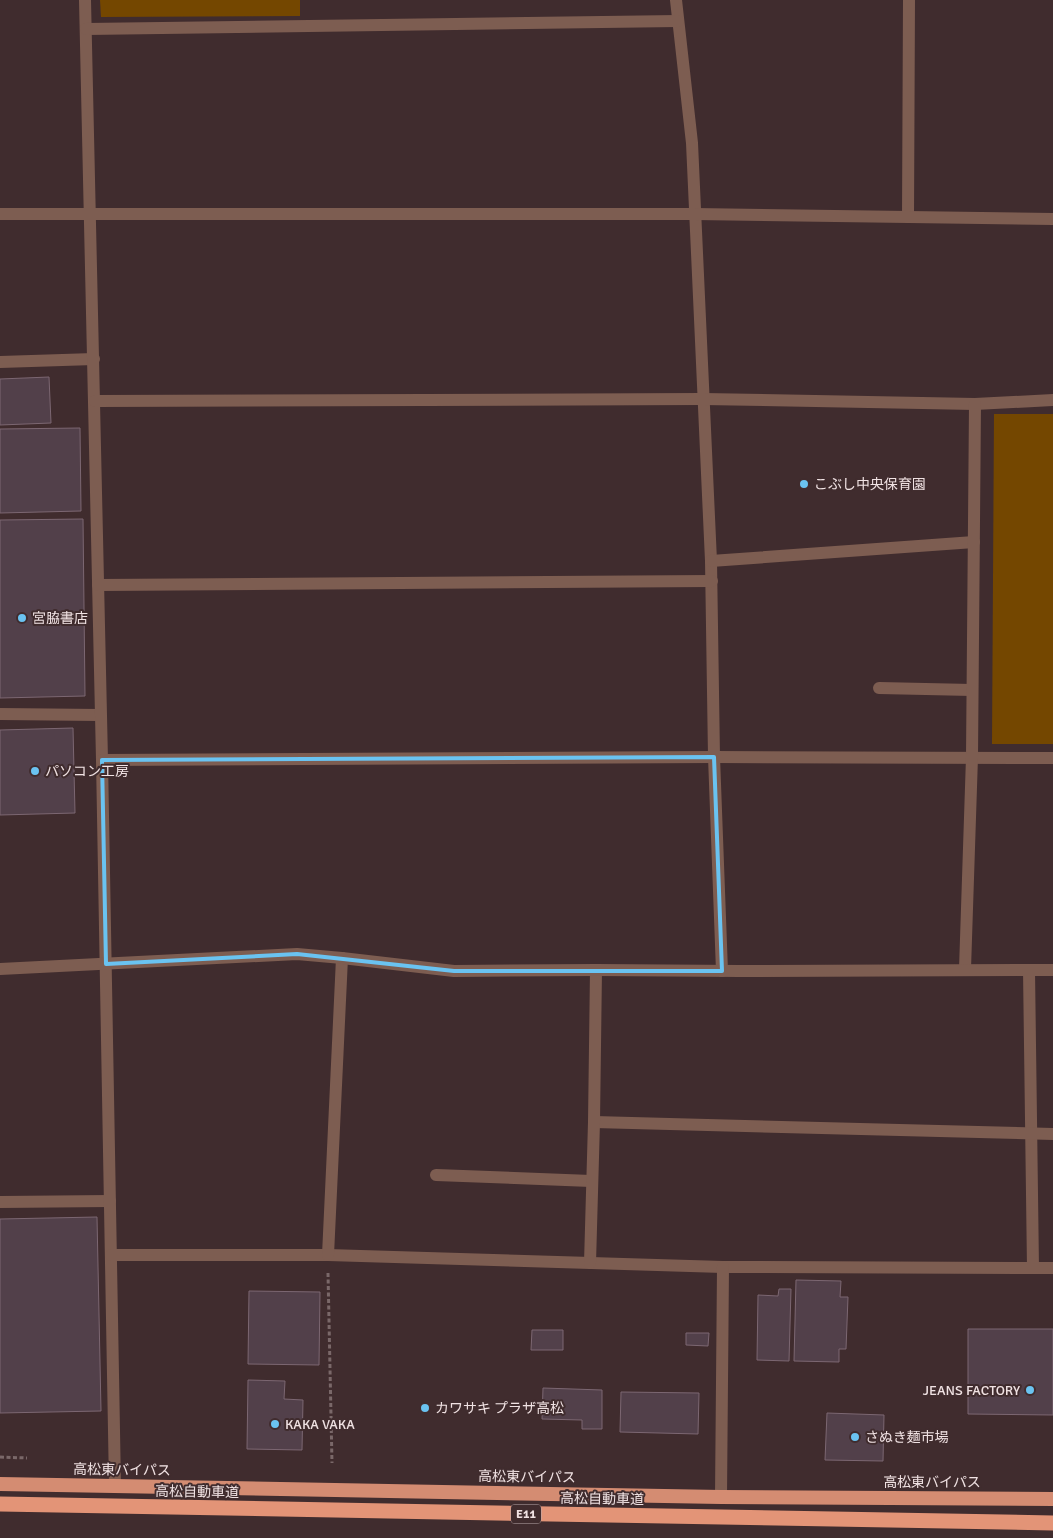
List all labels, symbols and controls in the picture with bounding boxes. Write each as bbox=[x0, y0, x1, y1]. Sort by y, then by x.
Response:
place label: こぶし中央保育園 bbox=[814, 476, 926, 493]
marker: こぶし中央保育園 bbox=[798, 478, 810, 490]
place label: 宮脇書店 bbox=[32, 610, 88, 627]
marker: 宮脇書店 bbox=[16, 612, 28, 624]
place label: パソコン工房 bbox=[45, 763, 129, 780]
marker: パソコン工房 bbox=[29, 765, 41, 777]
place label: JEANS FACTORY bbox=[923, 1382, 1020, 1399]
marker: JEANS FACTORY bbox=[1024, 1384, 1036, 1396]
place label: カワサキ プラザ高松 bbox=[435, 1400, 564, 1417]
marker: カワサキ プラザ高松 bbox=[419, 1402, 431, 1414]
place label: KAKA VAKA bbox=[285, 1416, 355, 1433]
marker: KAKA VAKA bbox=[269, 1418, 281, 1430]
place label: さぬき麺市場 bbox=[865, 1429, 949, 1446]
marker: さぬき麺市場 bbox=[849, 1431, 861, 1443]
street label: 高松東バイパス bbox=[73, 1461, 171, 1479]
street label: 高松東バイパス bbox=[478, 1468, 576, 1486]
street label: 高松東バイパス bbox=[883, 1474, 981, 1491]
street label: 高松自動車道 bbox=[155, 1483, 239, 1501]
street label: 高松自動車道 bbox=[560, 1490, 644, 1508]
road number: E11 bbox=[511, 1505, 541, 1524]

